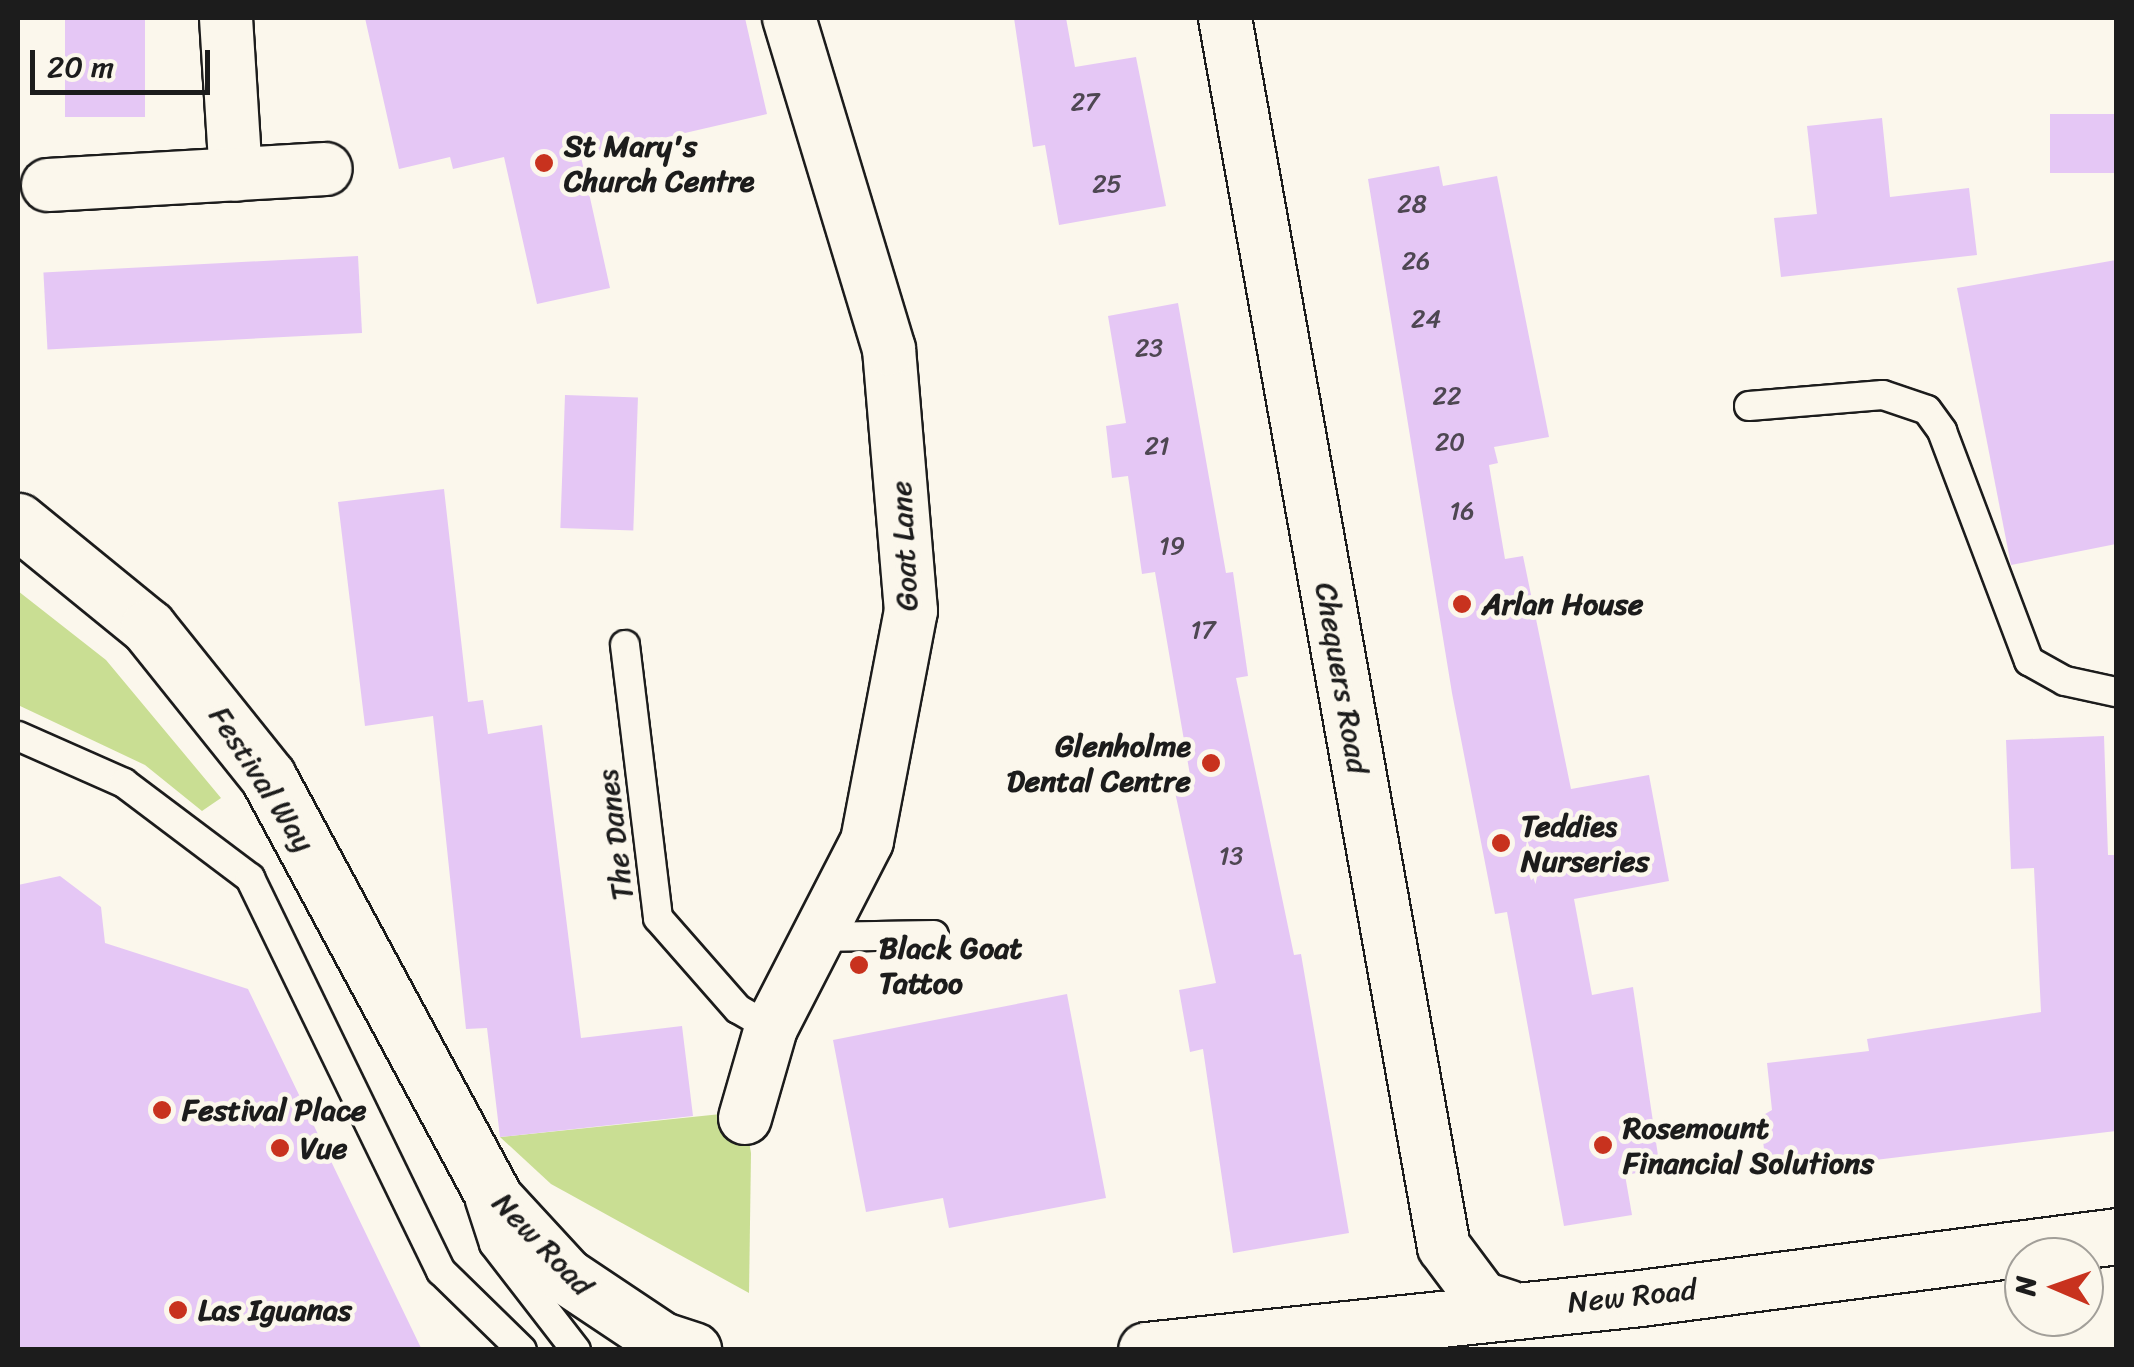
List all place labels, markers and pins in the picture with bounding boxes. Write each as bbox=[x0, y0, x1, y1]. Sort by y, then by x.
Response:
place label: St Mary's Church Centre bbox=[564, 128, 756, 198]
marker: St Mary's Church Centre bbox=[533, 152, 555, 174]
place label: Arlan House bbox=[1482, 586, 1642, 622]
marker: Arlan House bbox=[1451, 593, 1473, 615]
place label: Glenholme Dental Centre bbox=[1006, 728, 1191, 798]
marker: Glenholme Dental Centre bbox=[1200, 752, 1222, 774]
place label: Teddies Nurseries bbox=[1521, 808, 1649, 878]
marker: Teddies Nurseries bbox=[1490, 832, 1512, 854]
place label: Black Goat Tattoo bbox=[879, 930, 1022, 1000]
marker: Black Goat Tattoo bbox=[848, 954, 870, 976]
place label: Festival Place bbox=[182, 1092, 367, 1128]
marker: Festival Place bbox=[151, 1099, 173, 1121]
place label: Rosemount Financial Solutions bbox=[1623, 1110, 1875, 1180]
place label: Vue bbox=[300, 1130, 348, 1166]
marker: Rosemount Financial Solutions bbox=[1592, 1134, 1614, 1156]
marker: Vue bbox=[269, 1137, 291, 1159]
place label: Las Iguanas bbox=[198, 1292, 350, 1328]
marker: Las Iguanas bbox=[167, 1299, 189, 1321]

